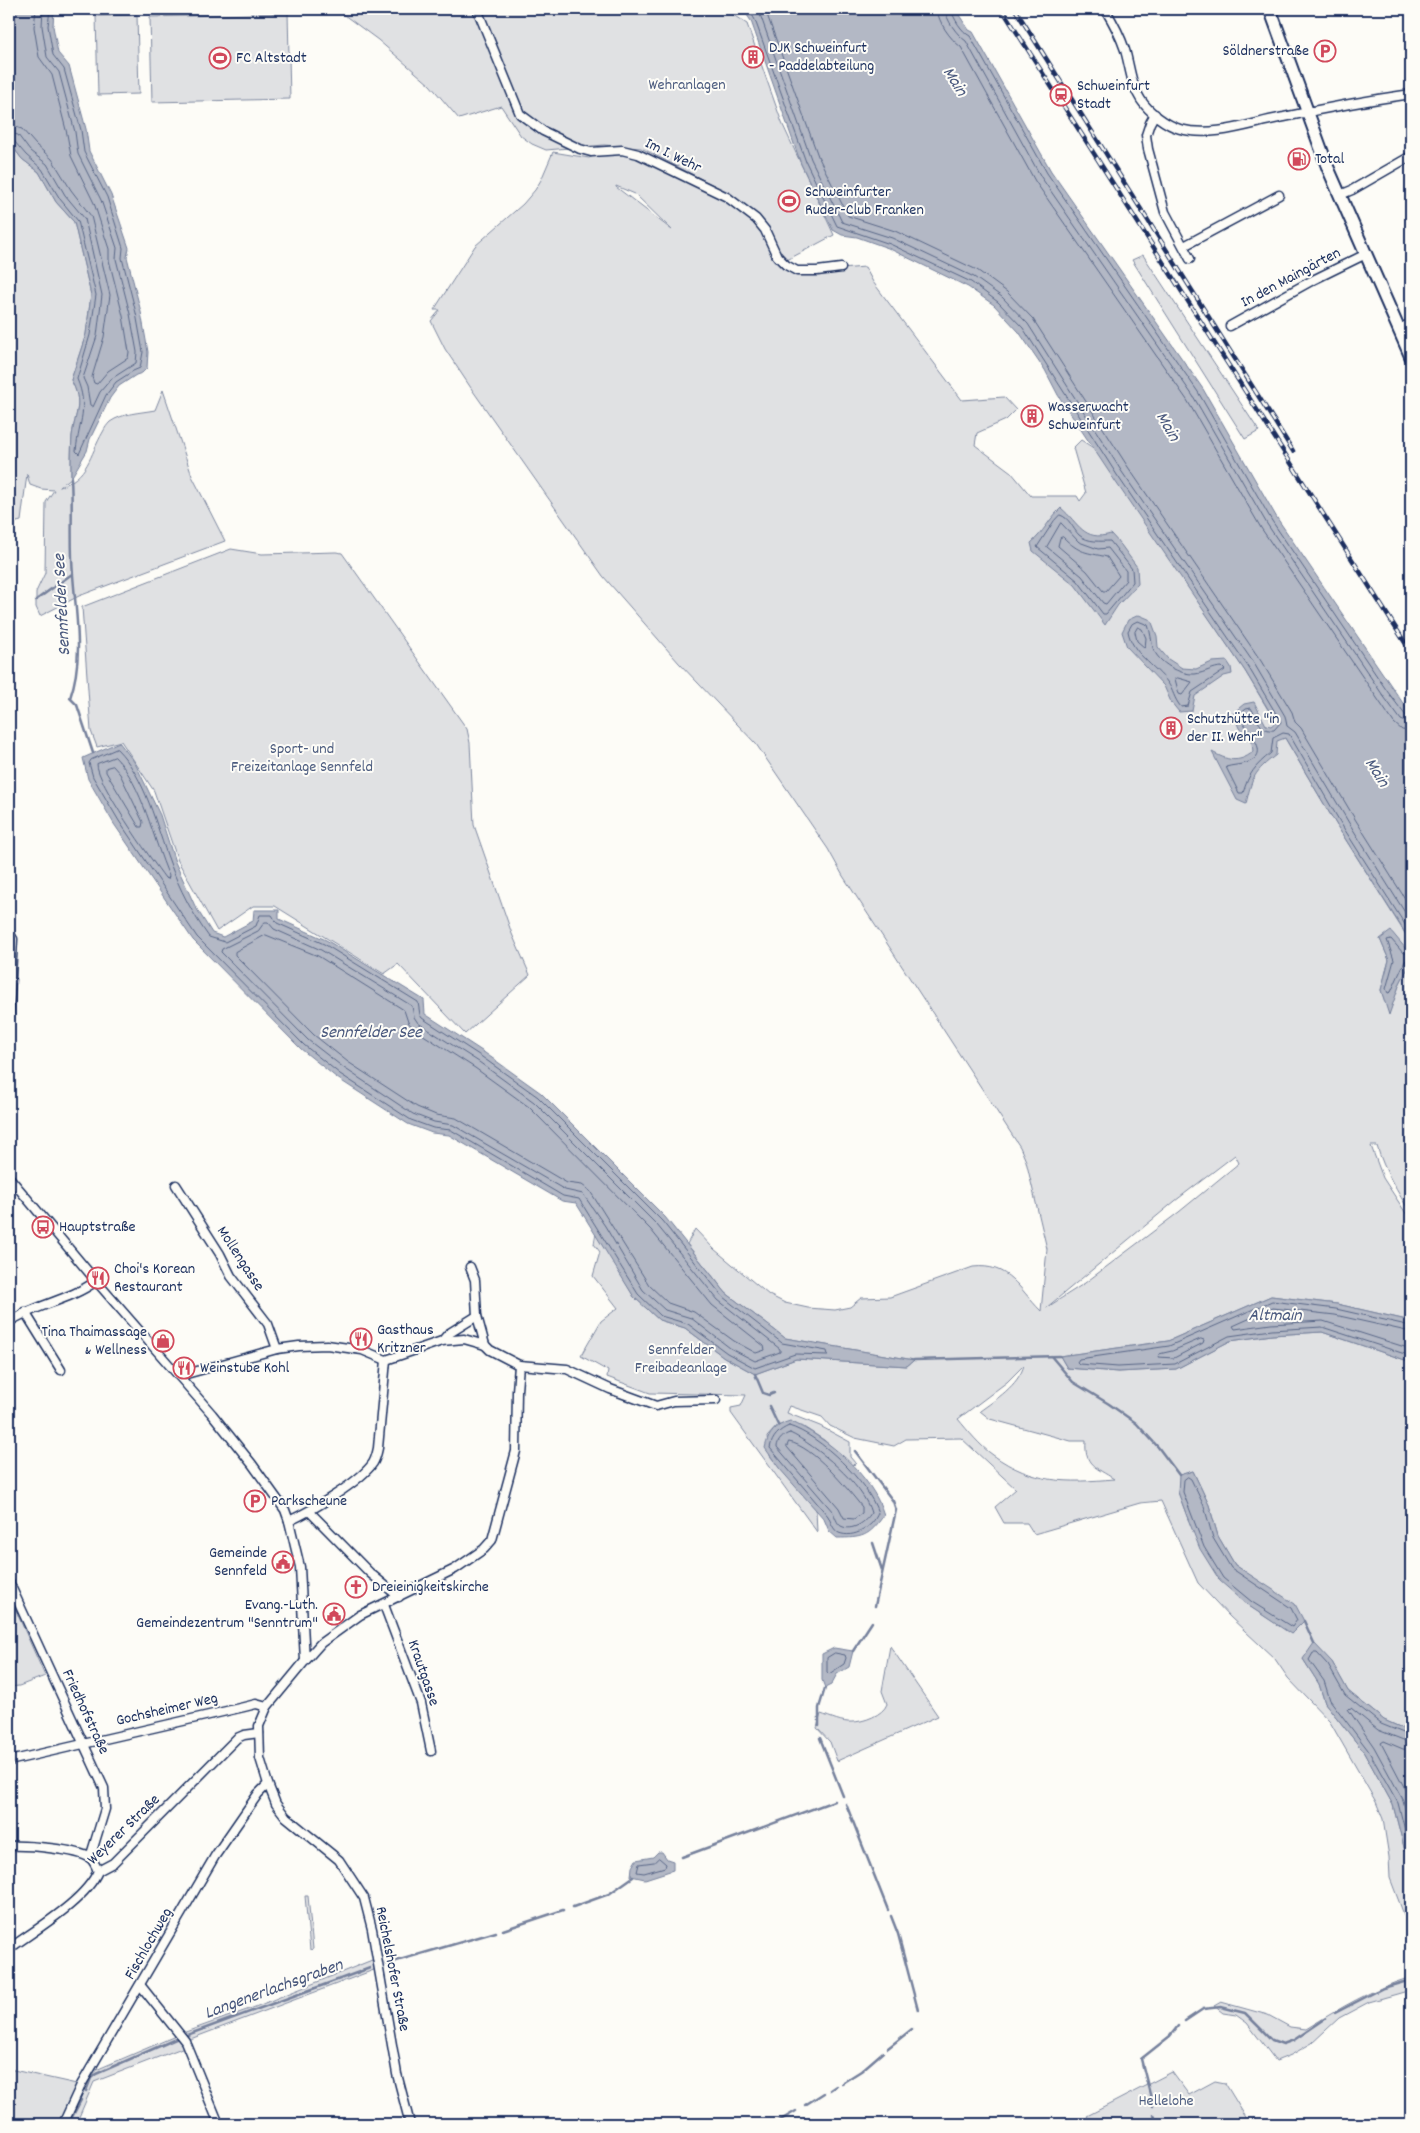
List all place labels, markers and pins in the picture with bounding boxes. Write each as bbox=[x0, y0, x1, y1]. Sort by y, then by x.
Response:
place label: DJK Schweinfurt - Paddelabteilung bbox=[769, 37, 874, 78]
parking icon: Söldnerstraße bbox=[1313, 39, 1337, 63]
place label: Söldnerstraße bbox=[1222, 40, 1309, 63]
building icon: DJK Schweinfurt - Paddelabteilung bbox=[741, 45, 765, 69]
sports icon: FC Altstadt bbox=[208, 46, 232, 70]
place label: FC Altstadt bbox=[236, 47, 307, 70]
place label: Schweinfurt Stadt bbox=[1077, 75, 1150, 116]
station icon: Schweinfurt Stadt bbox=[1049, 83, 1073, 107]
fuel station icon: Total bbox=[1287, 147, 1311, 171]
place label: Total bbox=[1315, 148, 1344, 171]
place label: Schweinfurter Ruder-Club Franken bbox=[805, 181, 924, 222]
sports icon: Schweinfurter Ruder-Club Franken bbox=[777, 189, 801, 213]
place label: Wasserwacht Schweinfurt bbox=[1048, 396, 1129, 437]
building icon: Wasserwacht Schweinfurt bbox=[1020, 404, 1044, 428]
place label: Schutzhütte "in der II. Wehr" bbox=[1187, 708, 1279, 749]
building icon: Schutzhütte "in der II. Wehr" bbox=[1159, 716, 1183, 740]
bus stop icon: Hauptstraße bbox=[31, 1215, 55, 1239]
place label: Hauptstraße bbox=[59, 1216, 136, 1239]
place label: Choi's Korean Restaurant bbox=[114, 1258, 195, 1299]
restaurant icon: Choi's Korean Restaurant bbox=[86, 1266, 110, 1290]
place label: Gasthaus Kritzner bbox=[377, 1319, 434, 1360]
place label: Tina Thaimassage & Wellness bbox=[41, 1321, 147, 1362]
restaurant icon: Gasthaus Kritzner bbox=[349, 1327, 373, 1351]
shop icon: Tina Thaimassage & Wellness bbox=[151, 1329, 175, 1353]
restaurant icon: Weinstube Kohl bbox=[172, 1356, 196, 1380]
place label: Weinstube Kohl bbox=[200, 1357, 290, 1380]
parking icon: Parkscheune bbox=[243, 1489, 267, 1513]
place label: Parkscheune bbox=[271, 1490, 347, 1513]
place label: Gemeinde Sennfeld bbox=[209, 1542, 267, 1583]
public building icon: Gemeinde Sennfeld bbox=[271, 1550, 295, 1574]
church icon: Dreieinigkeitskirche bbox=[344, 1575, 368, 1599]
place label: Dreieinigkeitskirche bbox=[372, 1576, 489, 1599]
place label: Evang.-Luth. Gemeindezentrum "Senntrum" bbox=[136, 1594, 318, 1635]
public building icon: Evang.-Luth. Gemeindezentrum "Senntrum" bbox=[322, 1602, 346, 1626]

